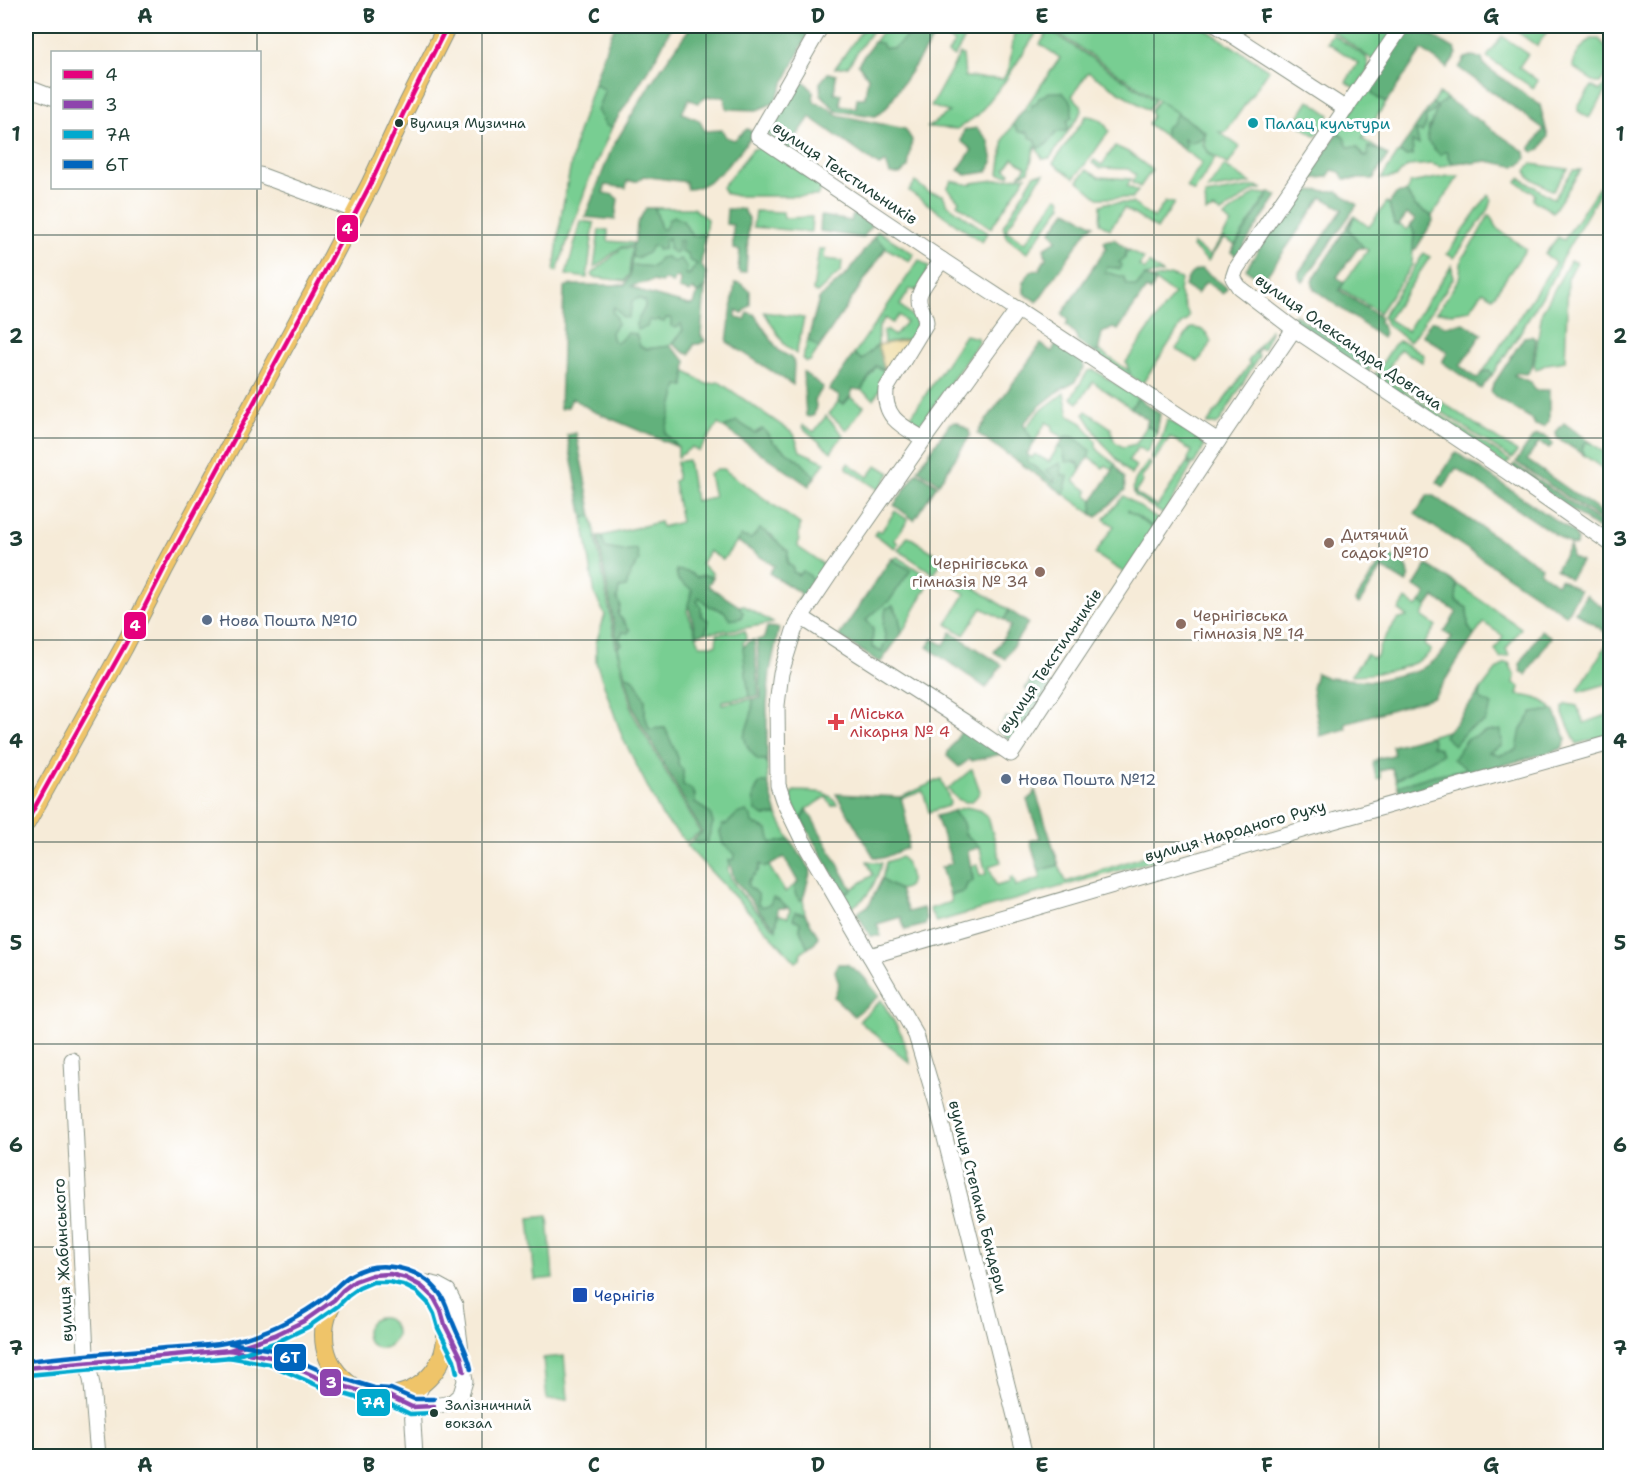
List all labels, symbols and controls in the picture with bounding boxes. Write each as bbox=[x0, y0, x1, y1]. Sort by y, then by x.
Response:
text: A bbox=[137, 3, 153, 29]
text: B bbox=[363, 3, 375, 29]
text: C bbox=[588, 3, 600, 29]
text: D bbox=[811, 3, 825, 29]
text: E bbox=[1035, 3, 1049, 29]
text: F bbox=[1261, 3, 1273, 29]
text: G bbox=[1483, 3, 1499, 29]
legend bbox=[51, 51, 261, 189]
text: 4 bbox=[105, 63, 118, 87]
text: 3 bbox=[105, 93, 118, 117]
place label: Палац культури bbox=[1265, 113, 1390, 134]
place label: Вулиця Музична bbox=[410, 114, 526, 132]
marker: Палац культури bbox=[1246, 116, 1260, 130]
marker: Вулиця Музична bbox=[393, 117, 405, 129]
street label: вулиця Текстильників bbox=[769, 117, 921, 229]
text: 1 bbox=[11, 121, 21, 147]
text: 1 bbox=[1615, 121, 1625, 147]
text: 7А bbox=[105, 123, 131, 147]
text: 6Т bbox=[105, 153, 129, 177]
line badge: 4 bbox=[336, 214, 359, 243]
text: 4 bbox=[341, 218, 353, 239]
street label: вулиця Олександра Довгача bbox=[1251, 269, 1447, 415]
text: 2 bbox=[9, 323, 23, 349]
text: 2 bbox=[1613, 323, 1627, 349]
place label: Дитячий садок №10 bbox=[1341, 524, 1429, 563]
text: 3 bbox=[9, 526, 23, 552]
text: 3 bbox=[1613, 526, 1627, 552]
marker: Дитячий садок №10 bbox=[1322, 536, 1336, 550]
place label: Чернігівська гімназія № 34 bbox=[912, 553, 1028, 592]
marker: Чернігівська гімназія № 34 bbox=[1033, 565, 1047, 579]
street label: вулиця Текстильників bbox=[994, 585, 1106, 737]
place label: Чернігівська гімназія № 14 bbox=[1193, 605, 1304, 644]
place label: Нова Пошта №10 bbox=[219, 610, 358, 631]
line badge: 4 bbox=[123, 611, 147, 640]
marker: Нова Пошта №10 bbox=[200, 613, 214, 627]
text: 4 bbox=[129, 615, 141, 636]
marker: Чернігівська гімназія № 14 bbox=[1174, 617, 1188, 631]
place label: Міська лікарня № 4 bbox=[850, 703, 950, 742]
marker: Міська лікарня № 4 bbox=[827, 713, 845, 731]
text: 4 bbox=[9, 728, 23, 754]
text: 4 bbox=[1613, 728, 1627, 754]
place label: Нова Пошта №12 bbox=[1018, 769, 1156, 790]
marker: Нова Пошта №12 bbox=[999, 772, 1013, 786]
street label: вулиця Народного Руху bbox=[1142, 795, 1328, 867]
text: 5 bbox=[10, 930, 22, 956]
text: 5 bbox=[1614, 930, 1626, 956]
street label: вулиця Степана Бандери bbox=[944, 1098, 1012, 1296]
text: 6 bbox=[9, 1132, 23, 1158]
text: 6 bbox=[1613, 1132, 1627, 1158]
street label: вулиця Жабинського bbox=[48, 1178, 78, 1342]
place label: Чернігів bbox=[594, 1285, 655, 1306]
marker: Чернігів bbox=[571, 1286, 589, 1304]
text: 7 bbox=[9, 1335, 23, 1361]
text: 7 bbox=[1613, 1335, 1627, 1361]
line badge: 6Т bbox=[273, 1343, 307, 1372]
text: 6Т bbox=[279, 1347, 301, 1368]
line badge: 3 bbox=[319, 1368, 342, 1397]
text: 3 bbox=[325, 1372, 337, 1393]
line badge: 7А bbox=[356, 1388, 391, 1417]
text: 7А bbox=[361, 1392, 385, 1413]
place label: Залізничний вокзал bbox=[445, 1396, 532, 1432]
marker: Залізничний вокзал bbox=[428, 1407, 440, 1419]
text: A bbox=[137, 1452, 153, 1478]
text: B bbox=[363, 1452, 375, 1478]
text: C bbox=[588, 1452, 600, 1478]
text: D bbox=[811, 1452, 825, 1478]
text: E bbox=[1035, 1452, 1049, 1478]
text: F bbox=[1261, 1452, 1273, 1478]
text: G bbox=[1483, 1452, 1499, 1478]

